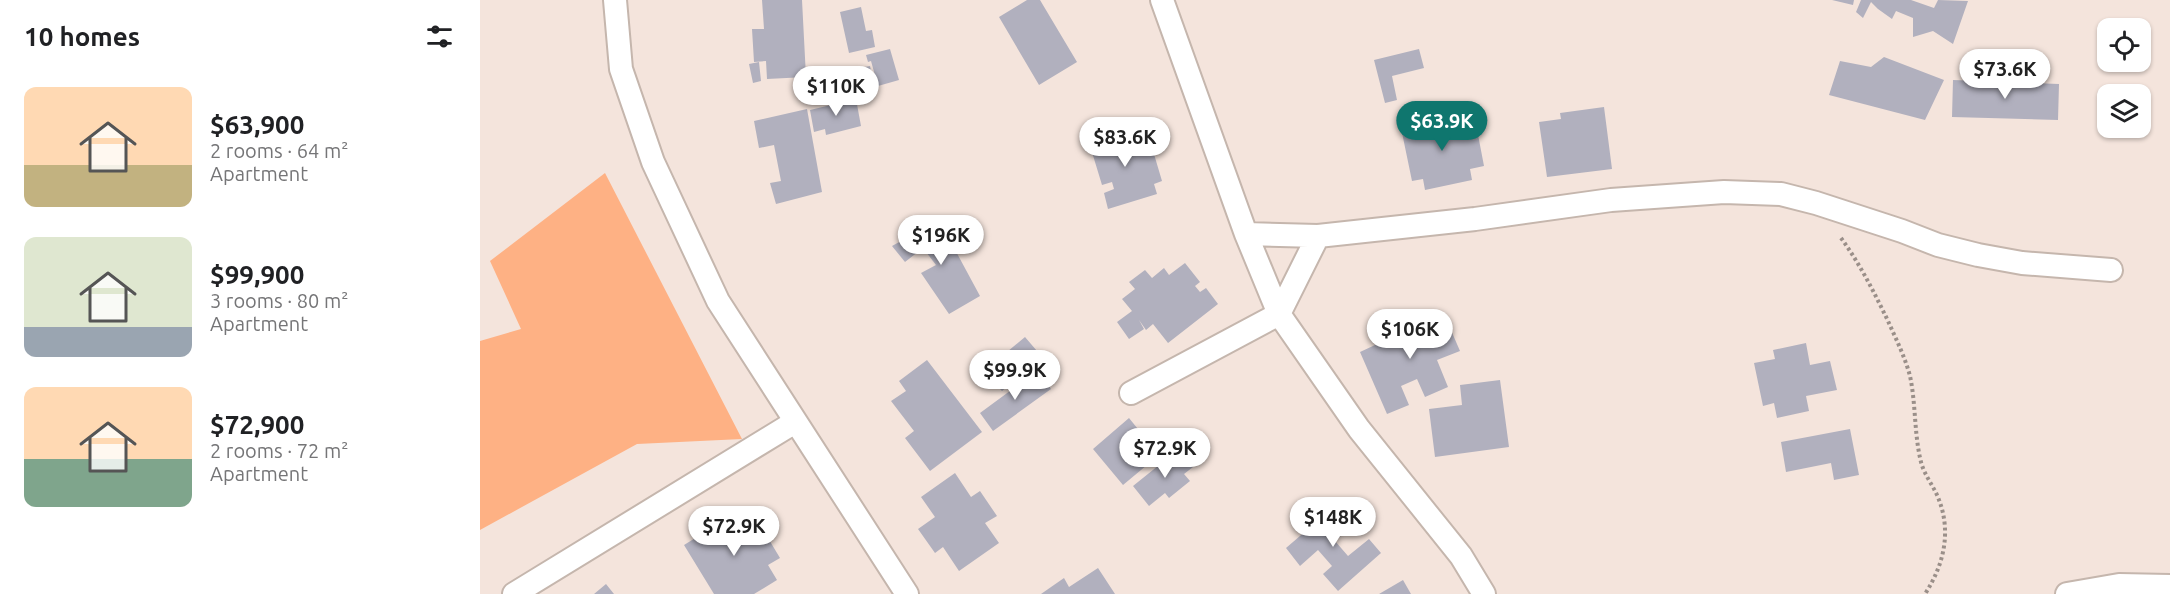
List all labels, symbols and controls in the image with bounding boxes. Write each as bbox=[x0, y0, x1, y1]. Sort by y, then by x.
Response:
map controls bbox=[2097, 18, 2151, 138]
button: locate bbox=[2097, 18, 2151, 72]
icon: filters bbox=[423, 20, 456, 53]
text: 10 homes bbox=[24, 22, 140, 51]
pin: $73.6K bbox=[1956, 49, 2054, 100]
text: $73.6K bbox=[1973, 57, 2037, 80]
pin: $110K bbox=[794, 66, 878, 117]
text: $110K bbox=[807, 74, 865, 97]
button: layers bbox=[2097, 84, 2151, 138]
pin: $63.9K bbox=[1393, 101, 1491, 152]
text: $63.9K bbox=[1410, 109, 1474, 132]
text: $63,900 bbox=[210, 110, 304, 139]
icon: home bbox=[72, 111, 144, 183]
pin: $83.6K bbox=[1076, 117, 1174, 168]
text: $83.6K bbox=[1093, 125, 1157, 148]
text: 2 rooms · 64 m² bbox=[210, 139, 348, 162]
text: Apartment bbox=[210, 162, 308, 185]
pin: $196K bbox=[899, 215, 983, 266]
text: $196K bbox=[912, 223, 970, 246]
text: $99,900 bbox=[210, 260, 304, 289]
icon: home bbox=[72, 261, 144, 333]
text: 3 rooms · 80 m² bbox=[210, 289, 348, 312]
pin: $106K bbox=[1368, 309, 1452, 360]
text: Apartment bbox=[210, 312, 308, 335]
text: $106K bbox=[1381, 317, 1439, 340]
pin: $99.9K bbox=[966, 350, 1064, 401]
text: $99.9K bbox=[983, 358, 1047, 381]
text: $72,900 bbox=[210, 410, 304, 439]
icon: home bbox=[72, 411, 144, 483]
pin: $72.9K bbox=[1116, 428, 1214, 479]
text: $72.9K bbox=[1133, 436, 1197, 459]
text: 2 rooms · 72 m² bbox=[210, 439, 348, 462]
text: Apartment bbox=[210, 462, 308, 485]
pin: $148K bbox=[1291, 497, 1375, 548]
text: $148K bbox=[1304, 505, 1362, 528]
pin: $72.9K bbox=[685, 506, 783, 557]
text: $72.9K bbox=[702, 514, 766, 537]

